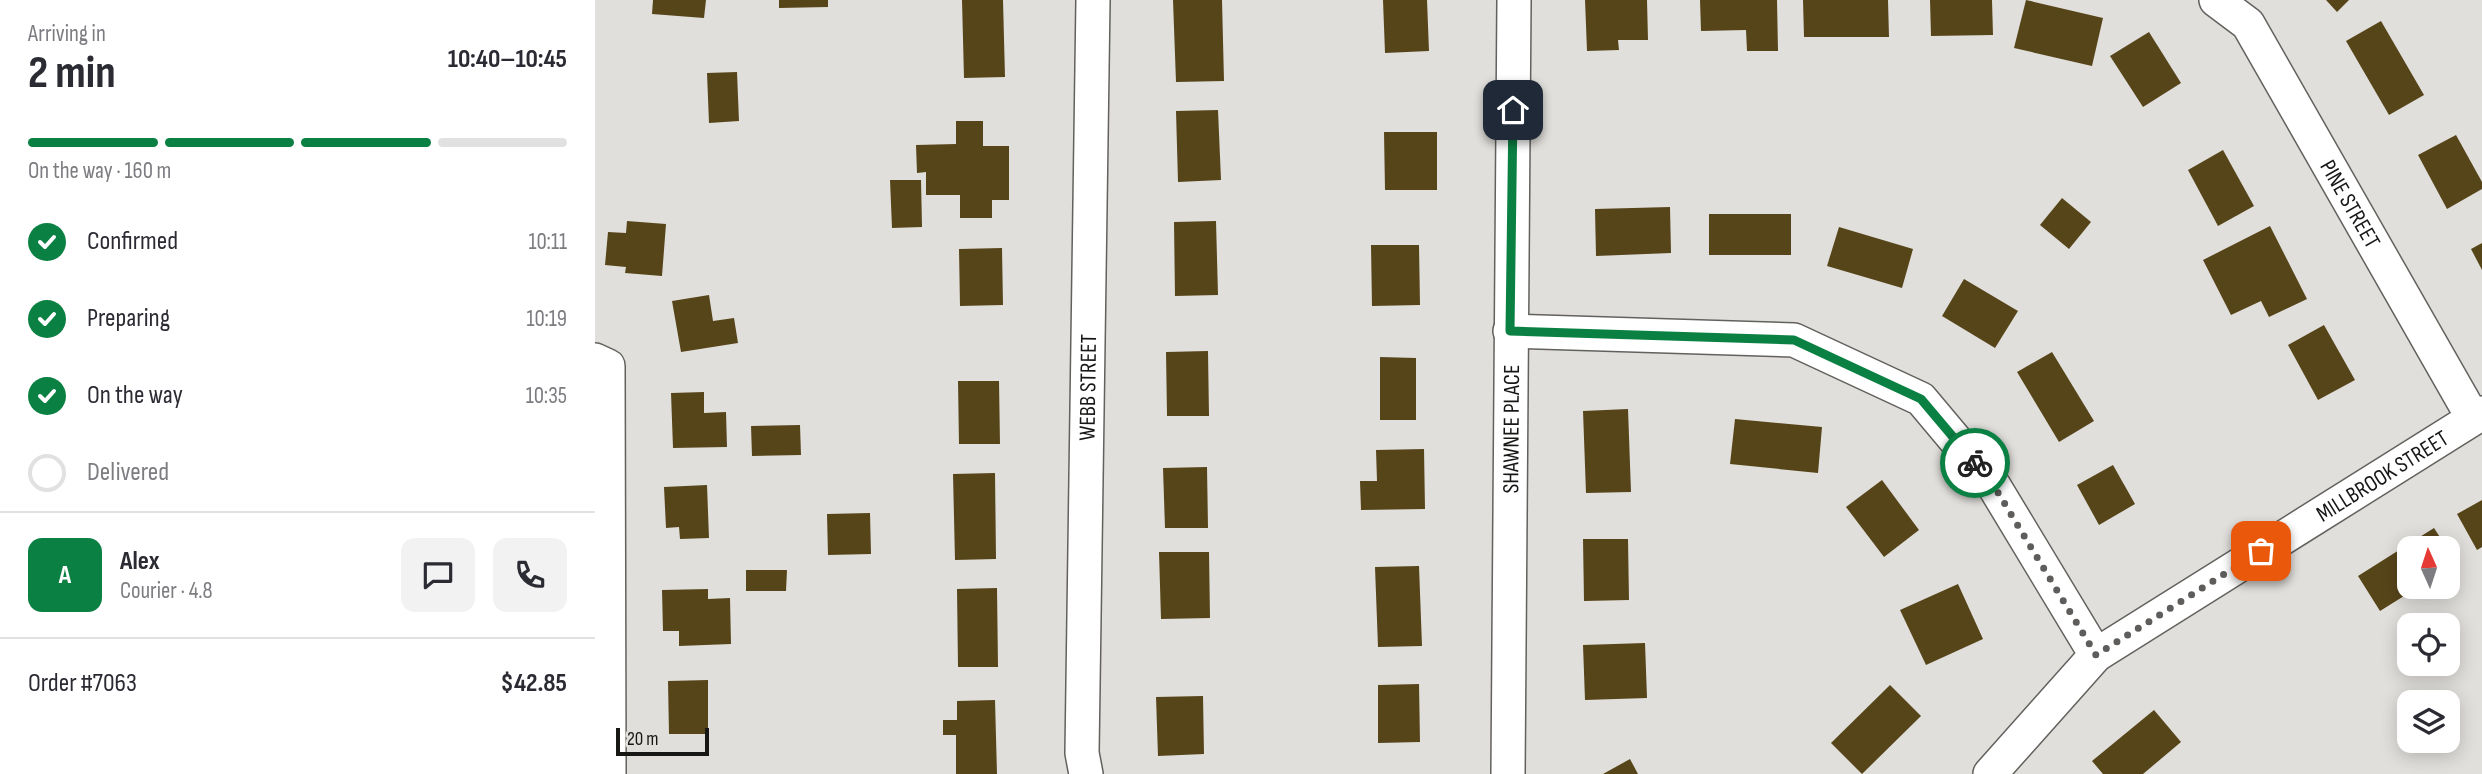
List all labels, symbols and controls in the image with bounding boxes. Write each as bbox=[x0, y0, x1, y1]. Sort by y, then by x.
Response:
text: Arriving in bbox=[28, 20, 106, 48]
text: 10:40–10:45 bbox=[448, 44, 567, 75]
text: 2 min bbox=[28, 46, 116, 101]
pin bbox=[1483, 80, 1543, 140]
icon: home bbox=[1494, 91, 1532, 129]
street label: PINE STREET bbox=[2314, 155, 2386, 253]
text: On the way · 160 m bbox=[28, 157, 171, 185]
icon: check bbox=[28, 223, 66, 261]
text: Confirmed bbox=[87, 226, 178, 257]
text: 10:11 bbox=[529, 228, 567, 256]
icon: check bbox=[28, 300, 66, 338]
text: Preparing bbox=[87, 303, 170, 334]
text: 10:19 bbox=[526, 305, 567, 333]
street label: WEBB STREET bbox=[1074, 334, 1103, 441]
street label: SHAWNEE PLACE bbox=[1497, 364, 1526, 494]
icon: check bbox=[28, 377, 66, 415]
text: On the way bbox=[87, 380, 183, 411]
text: 10:35 bbox=[526, 382, 567, 410]
street label: MILLBROOK STREET bbox=[2311, 425, 2454, 528]
courier bbox=[1940, 428, 2010, 498]
icon: bike bbox=[1956, 444, 1994, 482]
text: Delivered bbox=[87, 457, 169, 488]
pin bbox=[2231, 521, 2291, 581]
icon: bag bbox=[2242, 532, 2280, 570]
north arrow bbox=[2397, 536, 2461, 598]
map controls bbox=[2397, 536, 2460, 753]
button: chat bbox=[401, 538, 475, 612]
button: phone bbox=[493, 538, 567, 612]
text: Alex bbox=[120, 546, 160, 577]
text: A bbox=[59, 560, 71, 591]
text: Courier · 4.8 bbox=[120, 577, 213, 605]
button: locate bbox=[2397, 613, 2460, 676]
text: Order #7063 bbox=[28, 668, 137, 699]
text: $42.85 bbox=[501, 668, 567, 699]
button: layers bbox=[2397, 690, 2460, 753]
scale bar bbox=[616, 725, 709, 757]
text: 20 m bbox=[627, 728, 659, 751]

